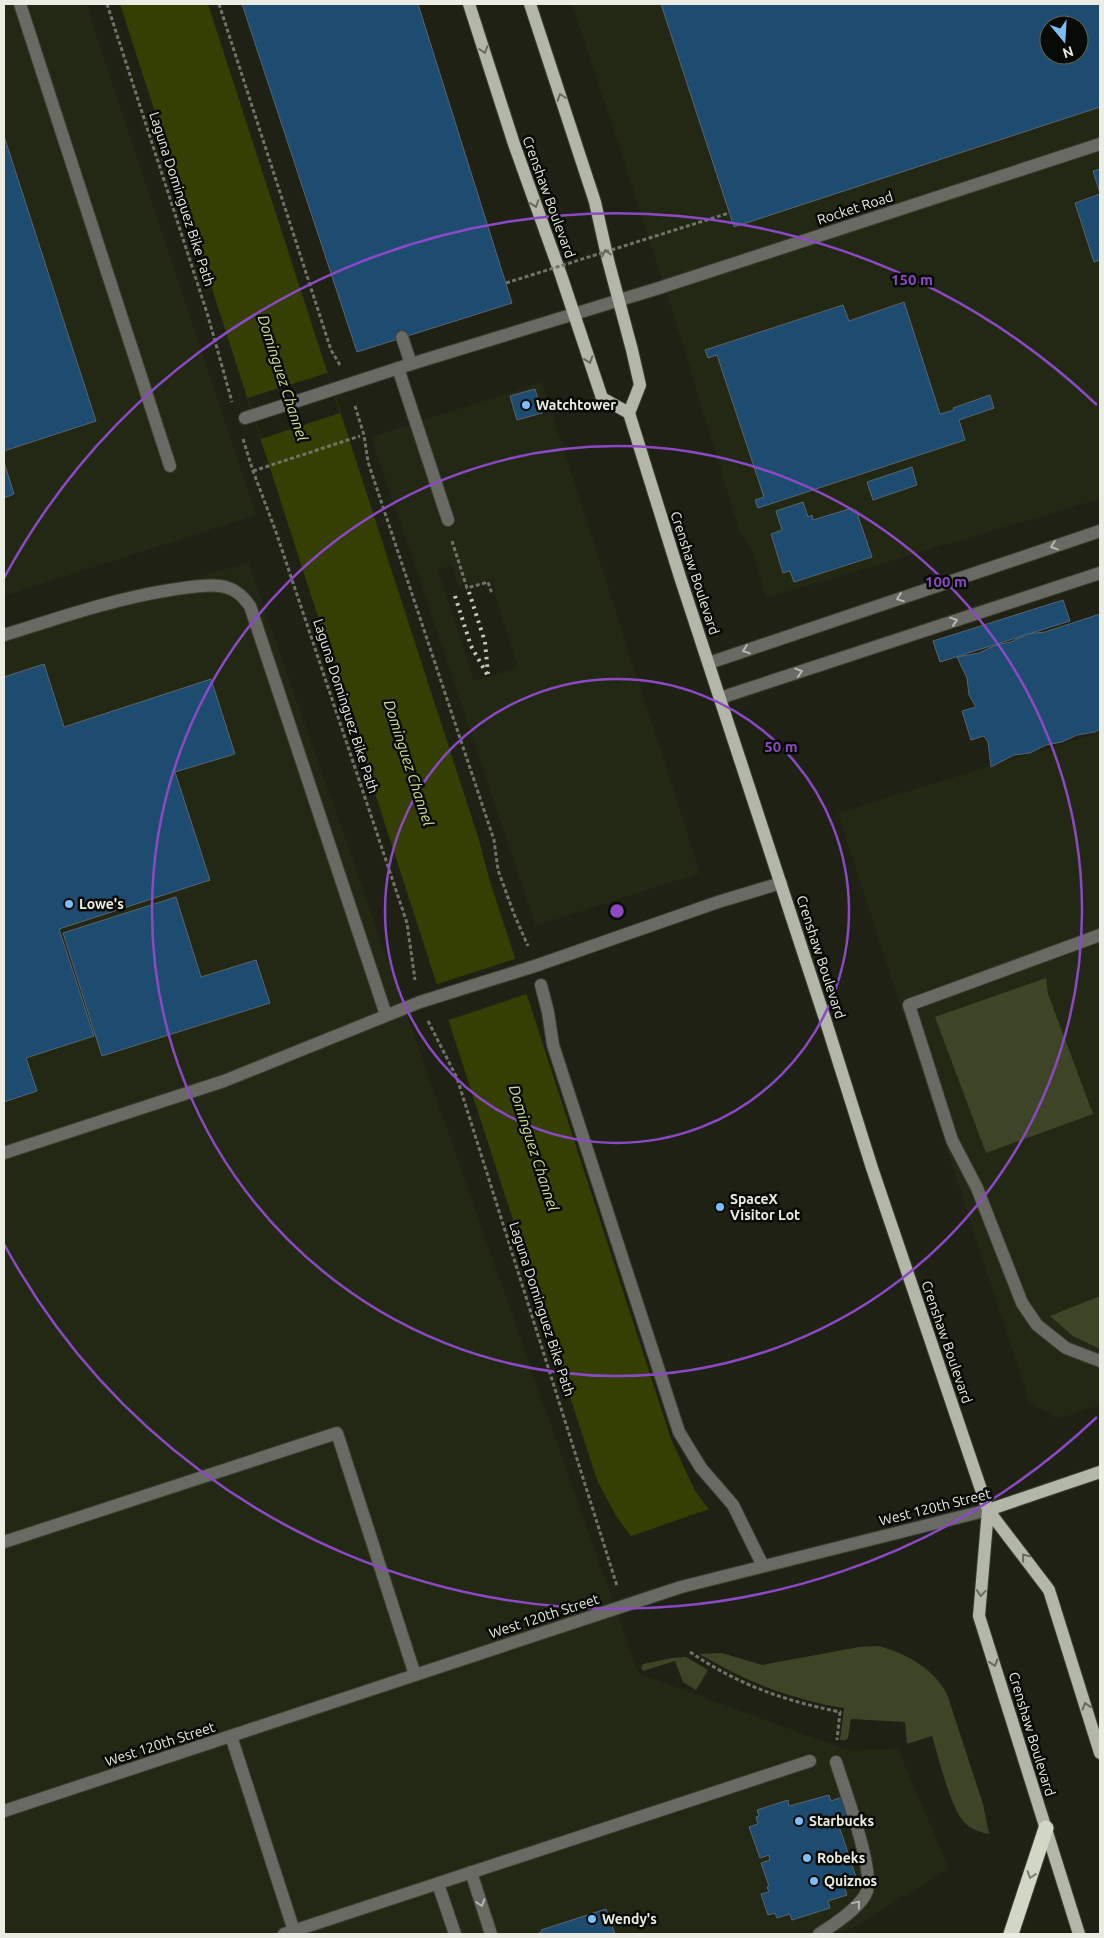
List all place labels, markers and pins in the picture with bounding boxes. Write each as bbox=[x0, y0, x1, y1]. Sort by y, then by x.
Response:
place label: Watchtower bbox=[536, 397, 616, 413]
marker: Watchtower bbox=[520, 399, 532, 411]
place label: Lowe's bbox=[79, 896, 124, 912]
marker: Lowe's bbox=[63, 898, 75, 910]
centre of rings bbox=[608, 902, 626, 920]
place label: SpaceX Visitor Lot bbox=[730, 1191, 800, 1223]
marker: SpaceX Visitor Lot bbox=[714, 1201, 726, 1213]
place label: Starbucks bbox=[809, 1813, 874, 1829]
marker: Starbucks bbox=[793, 1815, 805, 1827]
place label: Robeks bbox=[817, 1850, 866, 1866]
marker: Robeks bbox=[801, 1852, 813, 1864]
place label: Quiznos bbox=[824, 1873, 878, 1889]
marker: Quiznos bbox=[808, 1875, 820, 1887]
place label: Wendy's bbox=[602, 1911, 657, 1927]
marker: Wendy's bbox=[586, 1913, 598, 1925]

